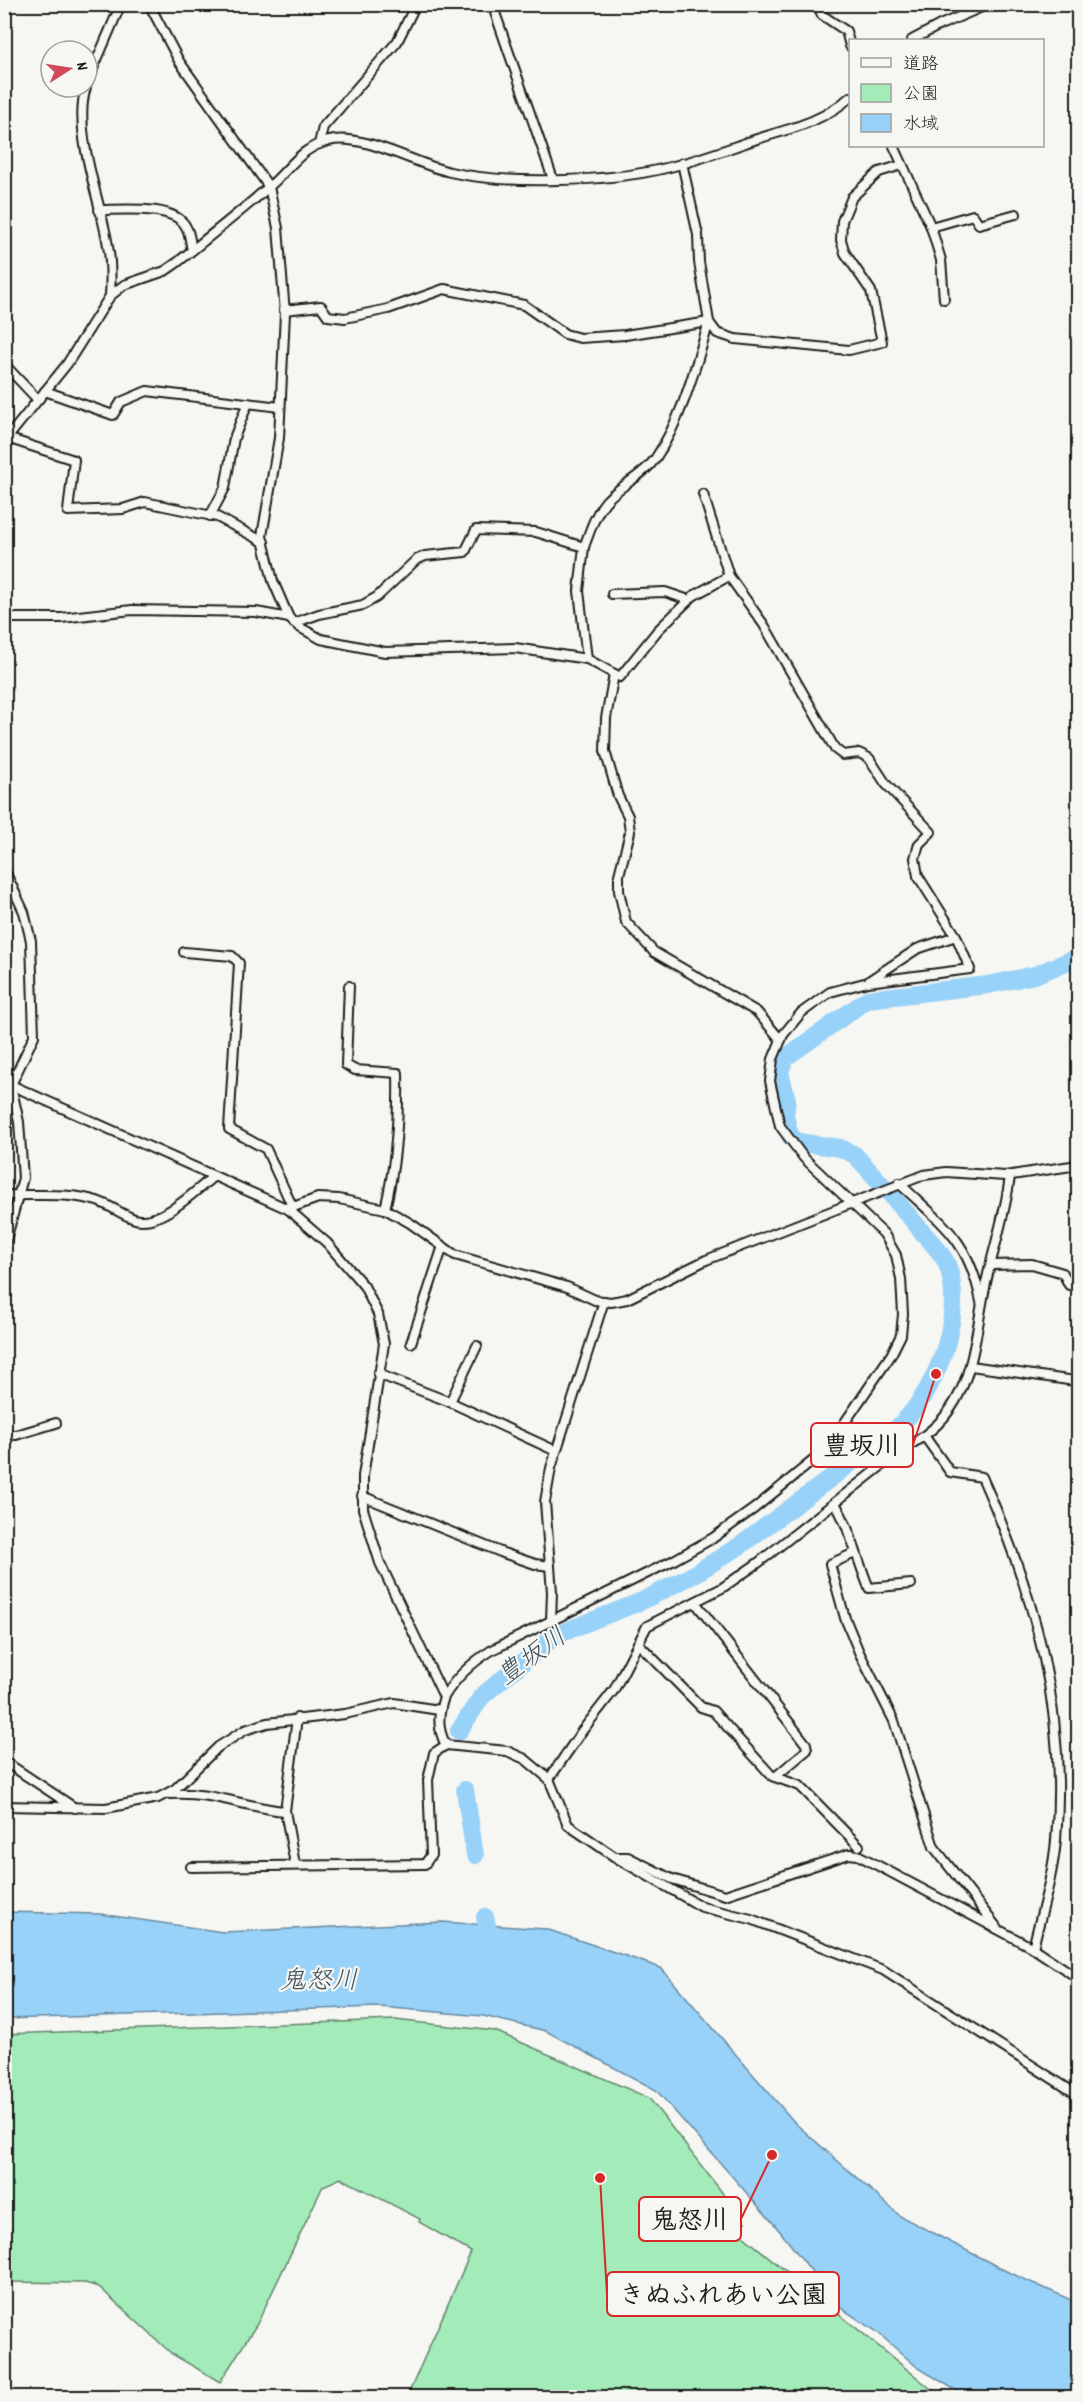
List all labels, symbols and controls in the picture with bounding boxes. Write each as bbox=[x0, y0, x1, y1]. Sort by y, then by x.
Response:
north arrow bbox=[39, 39, 99, 99]
legend bbox=[849, 39, 1044, 147]
text: 道路 bbox=[903, 53, 939, 78]
text: N bbox=[69, 60, 93, 73]
text: 公園 bbox=[903, 83, 939, 108]
text: 水域 bbox=[903, 113, 939, 138]
callout: 豊坂川 bbox=[811, 1423, 913, 1467]
text: 豊坂川 bbox=[823, 1430, 901, 1467]
water label: 豊坂川 bbox=[491, 1620, 575, 1696]
water label: 鬼怒川 bbox=[280, 1964, 358, 2001]
callout: 鬼怒川 bbox=[639, 2197, 741, 2241]
text: 鬼怒川 bbox=[651, 2204, 729, 2241]
callout: きぬふれあい公園 bbox=[607, 2272, 839, 2316]
text: きぬふれあい公園 bbox=[619, 2279, 827, 2316]

